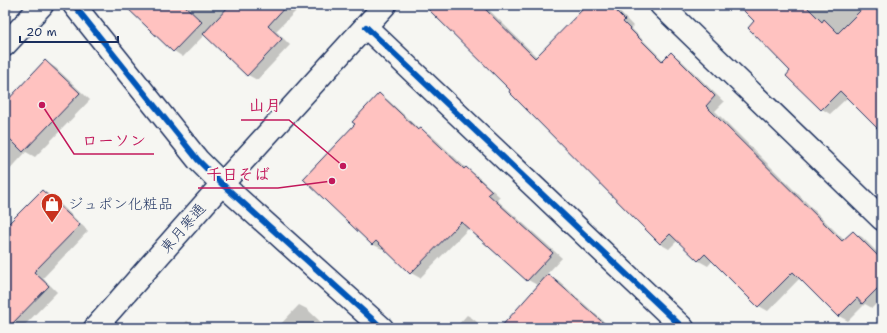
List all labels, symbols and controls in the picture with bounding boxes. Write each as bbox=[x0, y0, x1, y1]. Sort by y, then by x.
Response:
scale bar bbox=[20, 18, 118, 44]
text: 20 m bbox=[26, 24, 57, 40]
callout: 山月 bbox=[241, 92, 289, 120]
text: 山月 bbox=[249, 95, 281, 116]
callout: ローソン bbox=[74, 126, 154, 154]
text: ローソン bbox=[82, 130, 146, 151]
callout: 千日そば bbox=[198, 160, 278, 188]
text: 千日そば bbox=[206, 164, 270, 185]
shop icon: ジュポン化粧品 bbox=[39, 191, 65, 224]
place label: ジュポン化粧品 bbox=[68, 194, 173, 214]
street label: 東月寒通 bbox=[156, 199, 210, 257]

